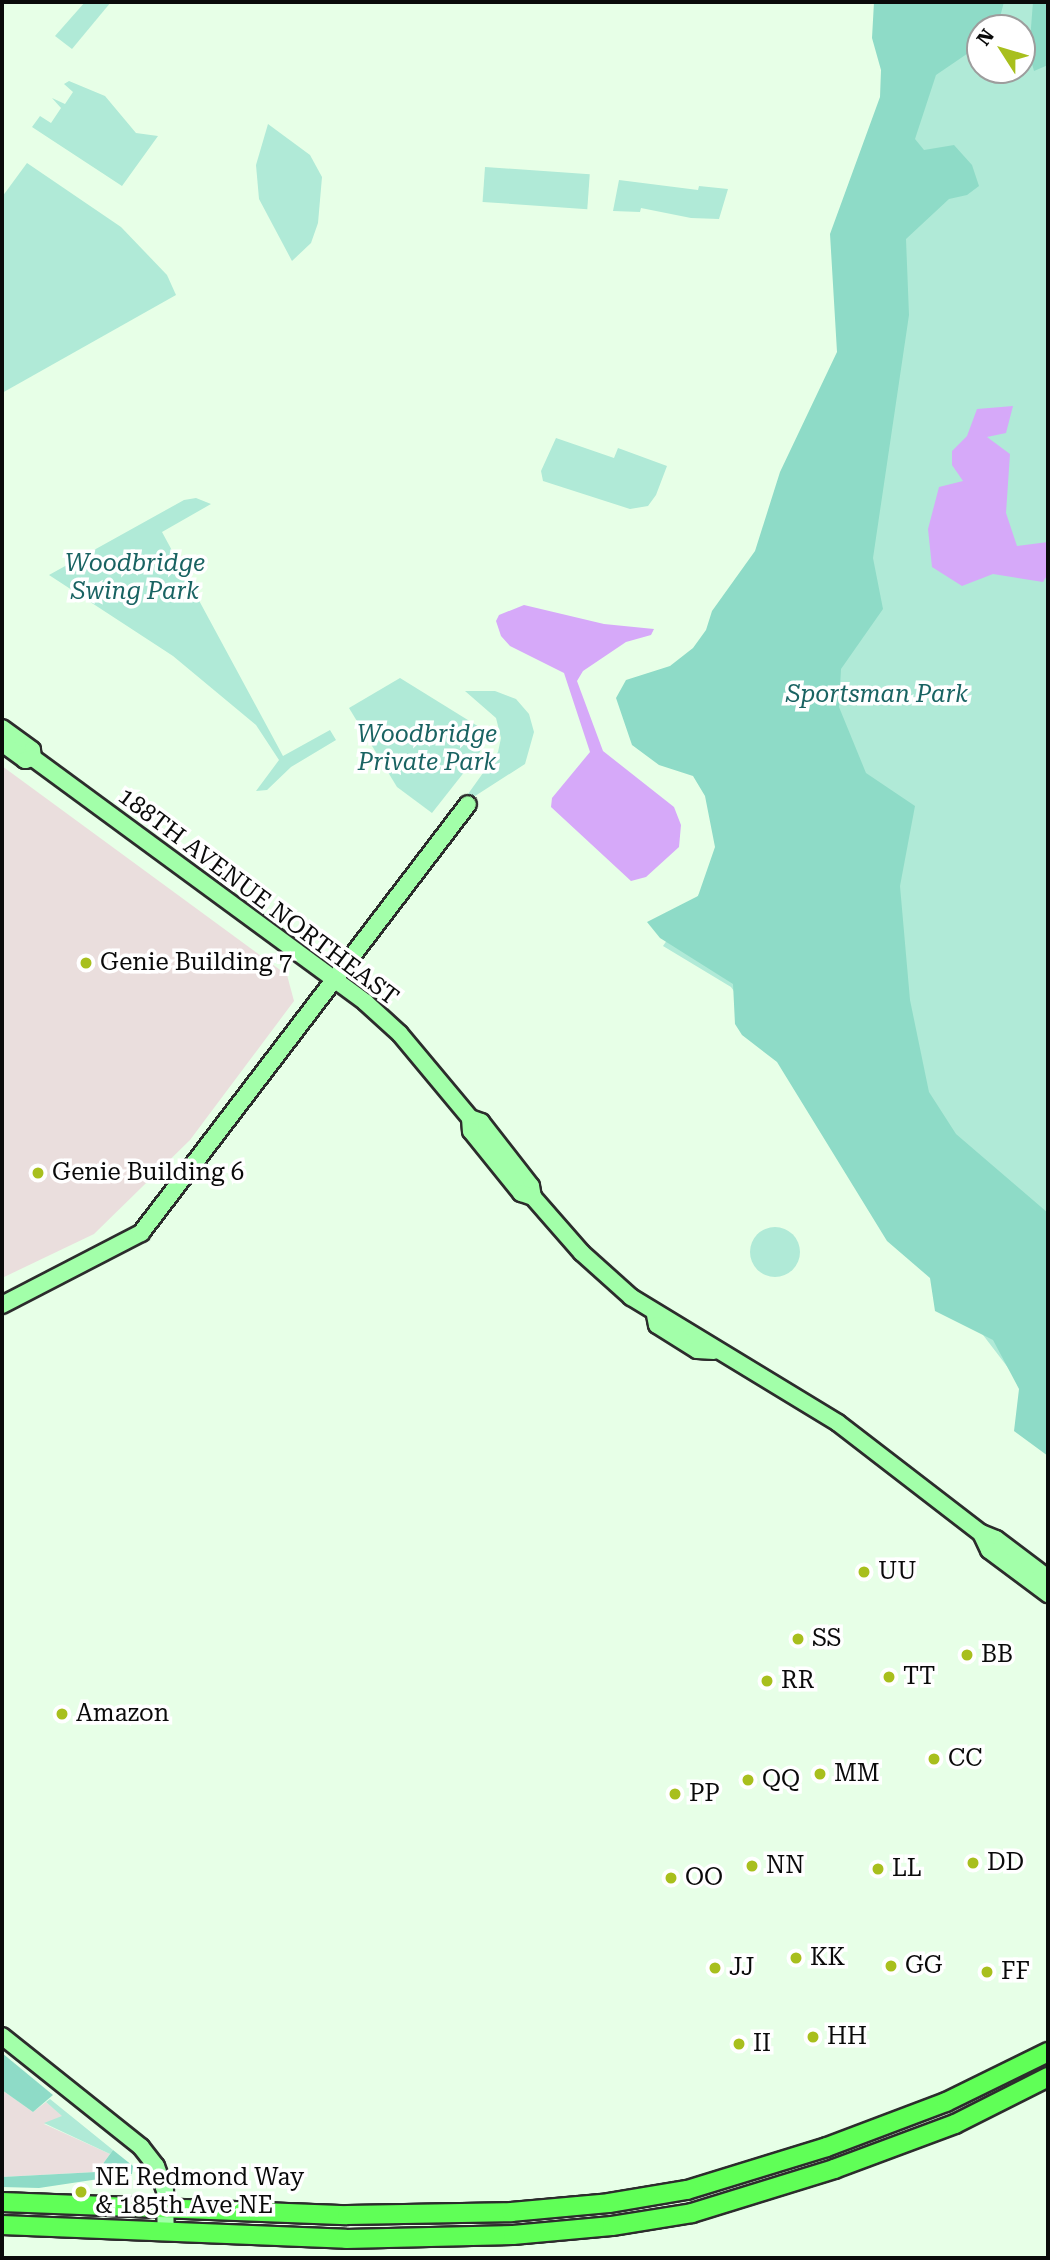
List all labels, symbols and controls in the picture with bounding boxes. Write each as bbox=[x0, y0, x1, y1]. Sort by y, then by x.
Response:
north arrow bbox=[966, 14, 1036, 84]
text: N bbox=[972, 25, 999, 50]
park label: Woodbridge Swing Park bbox=[65, 550, 205, 606]
park label: Sportsman Park bbox=[786, 681, 968, 709]
park label: Woodbridge Private Park bbox=[357, 721, 497, 777]
street label: 188TH AVENUE NORTHEAST bbox=[112, 782, 404, 1012]
place label: Genie Building 7 bbox=[100, 949, 292, 977]
marker: Genie Building 7 bbox=[78, 955, 94, 971]
place label: Genie Building 6 bbox=[52, 1159, 244, 1187]
marker: Genie Building 6 bbox=[30, 1165, 46, 1181]
place label: UU bbox=[878, 1558, 917, 1586]
marker: UU bbox=[856, 1564, 872, 1580]
place label: SS bbox=[812, 1625, 842, 1653]
marker: SS bbox=[790, 1631, 806, 1647]
place label: BB bbox=[981, 1641, 1013, 1669]
marker: BB bbox=[959, 1647, 975, 1663]
place label: TT bbox=[903, 1663, 935, 1691]
place label: RR bbox=[781, 1667, 814, 1695]
marker: TT bbox=[881, 1669, 897, 1685]
marker: RR bbox=[759, 1673, 775, 1689]
place label: Amazon bbox=[76, 1700, 169, 1728]
marker: Amazon bbox=[54, 1706, 70, 1722]
place label: CC bbox=[948, 1745, 982, 1773]
marker: CC bbox=[926, 1751, 942, 1767]
place label: MM bbox=[834, 1760, 880, 1788]
place label: QQ bbox=[762, 1766, 800, 1794]
marker: MM bbox=[812, 1766, 828, 1782]
marker: QQ bbox=[740, 1772, 756, 1788]
place label: PP bbox=[689, 1780, 720, 1808]
marker: PP bbox=[667, 1786, 683, 1802]
place label: DD bbox=[987, 1849, 1024, 1877]
place label: NN bbox=[766, 1852, 804, 1880]
place label: LL bbox=[892, 1855, 922, 1883]
marker: DD bbox=[965, 1855, 981, 1871]
marker: NN bbox=[744, 1858, 760, 1874]
marker: LL bbox=[870, 1861, 886, 1877]
place label: OO bbox=[685, 1864, 723, 1892]
marker: OO bbox=[663, 1870, 679, 1886]
place label: KK bbox=[810, 1944, 845, 1972]
marker: KK bbox=[788, 1950, 804, 1966]
place label: GG bbox=[905, 1952, 942, 1980]
place label: JJ bbox=[729, 1954, 755, 1982]
marker: GG bbox=[883, 1958, 899, 1974]
place label: FF bbox=[1001, 1958, 1030, 1986]
marker: JJ bbox=[707, 1960, 723, 1976]
marker: FF bbox=[979, 1964, 995, 1980]
place label: HH bbox=[827, 2023, 867, 2051]
marker: HH bbox=[805, 2029, 821, 2045]
place label: II bbox=[753, 2030, 771, 2058]
marker: II bbox=[731, 2036, 747, 2052]
place label: NE Redmond Way & 185th Ave NE bbox=[95, 2164, 304, 2220]
marker: NE Redmond Way & 185th Ave NE bbox=[73, 2184, 89, 2200]

